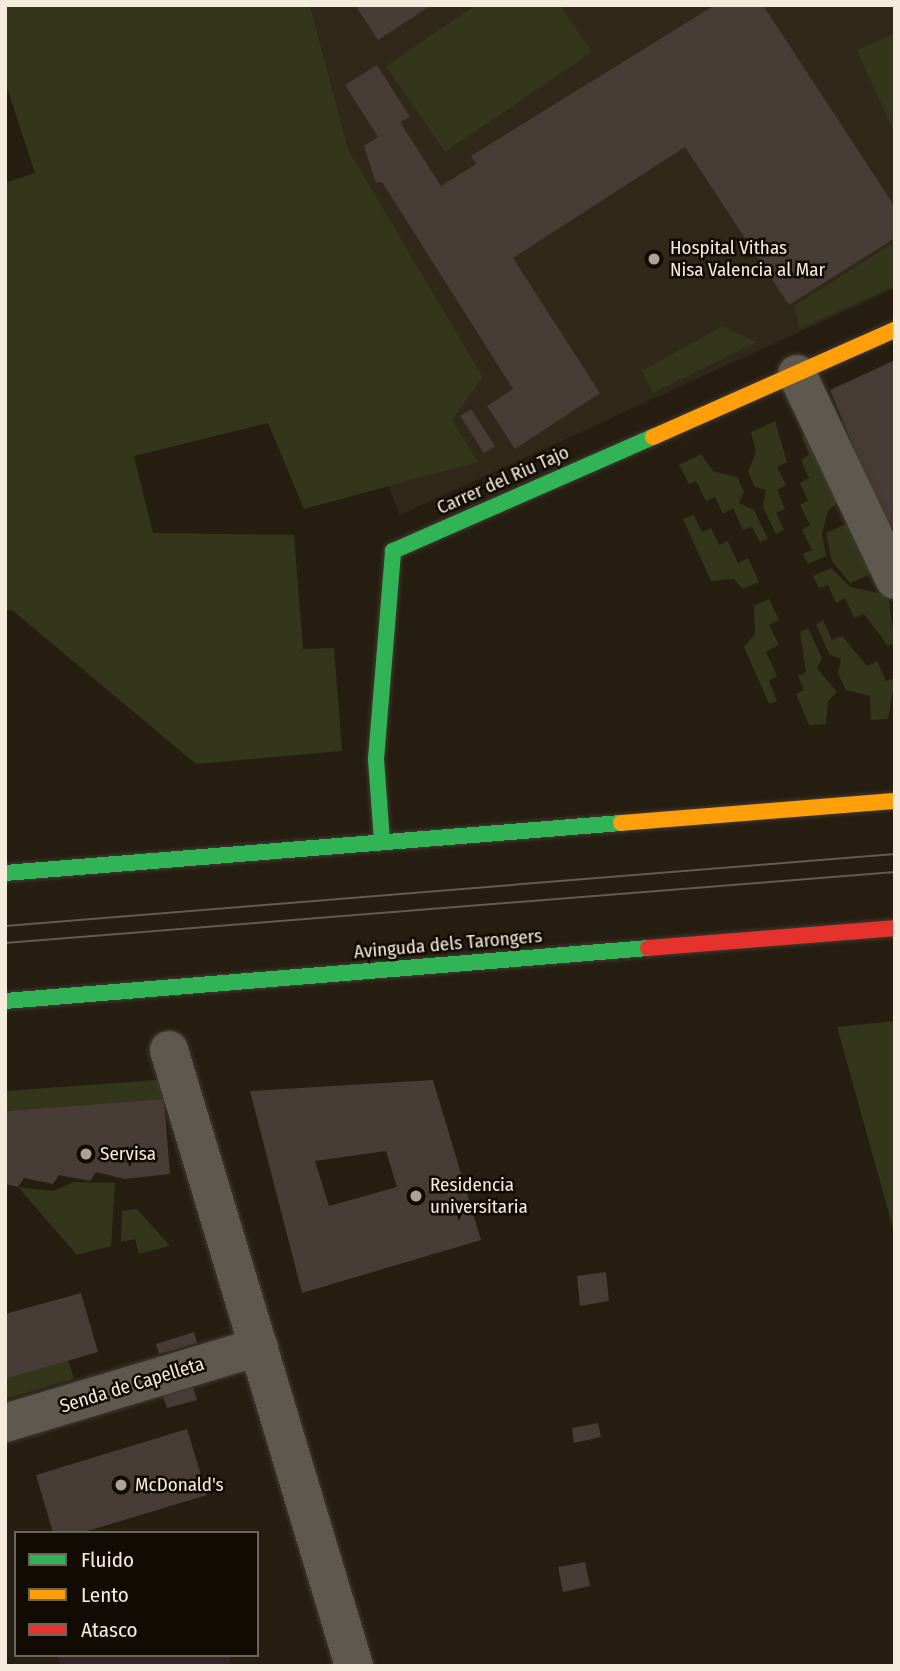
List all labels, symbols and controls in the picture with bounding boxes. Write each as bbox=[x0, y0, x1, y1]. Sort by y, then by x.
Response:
place label: Hospital Vithas Nisa Valencia al Mar bbox=[670, 237, 825, 281]
marker: Hospital Vithas Nisa Valencia al Mar bbox=[644, 249, 664, 269]
street label: Carrer del Riu Tajo bbox=[433, 441, 573, 519]
street label: Avinguda dels Tarongers bbox=[353, 924, 543, 964]
place label: Servisa bbox=[100, 1143, 156, 1165]
marker: Servisa bbox=[78, 1146, 94, 1162]
place label: Residencia universitaria bbox=[430, 1174, 528, 1218]
marker: Residencia universitaria bbox=[408, 1188, 424, 1204]
street label: Senda de Capelleta bbox=[57, 1352, 207, 1418]
place label: McDonald's bbox=[135, 1474, 224, 1496]
marker: McDonald's bbox=[113, 1477, 129, 1493]
legend bbox=[14, 1531, 259, 1657]
text: Fluido bbox=[81, 1547, 134, 1573]
text: Lento bbox=[81, 1582, 129, 1608]
text: Atasco bbox=[81, 1617, 138, 1643]

